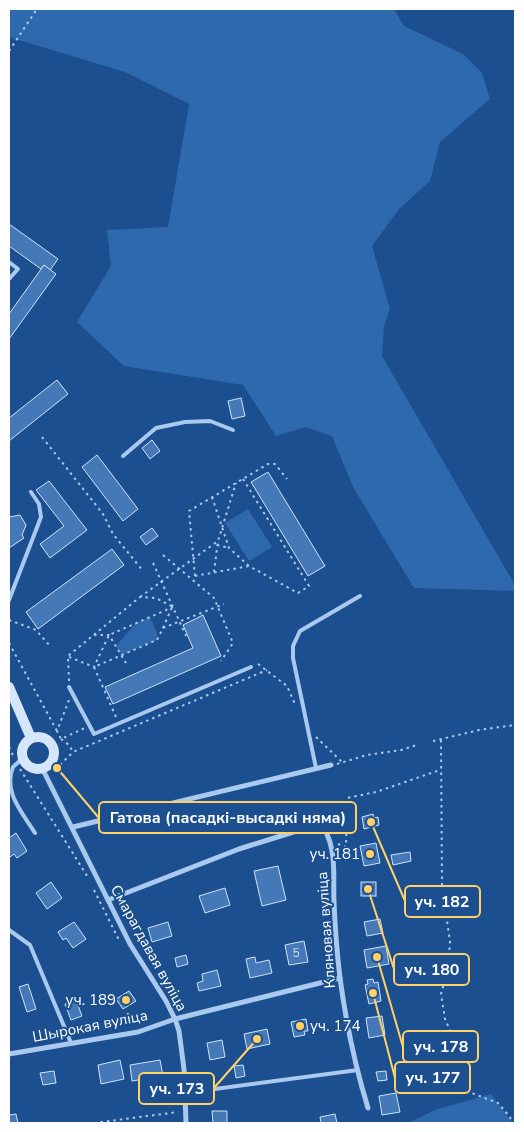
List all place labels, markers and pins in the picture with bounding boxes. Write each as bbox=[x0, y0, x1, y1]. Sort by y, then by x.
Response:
callout: Гатова (пасадкі-высадкі няма) bbox=[99, 802, 356, 833]
place label: уч. 181 bbox=[310, 844, 360, 864]
marker: уч. 181 bbox=[364, 848, 376, 860]
callout: уч. 182 bbox=[405, 886, 480, 917]
callout: уч. 180 bbox=[394, 954, 469, 985]
place label: уч. 189 bbox=[66, 990, 116, 1010]
marker: уч. 189 bbox=[120, 994, 132, 1006]
place label: уч. 174 bbox=[310, 1016, 360, 1036]
marker: уч. 174 bbox=[294, 1020, 306, 1032]
callout: уч. 178 bbox=[403, 1031, 478, 1062]
callout: уч. 177 bbox=[395, 1062, 470, 1093]
callout: уч. 173 bbox=[139, 1073, 214, 1104]

